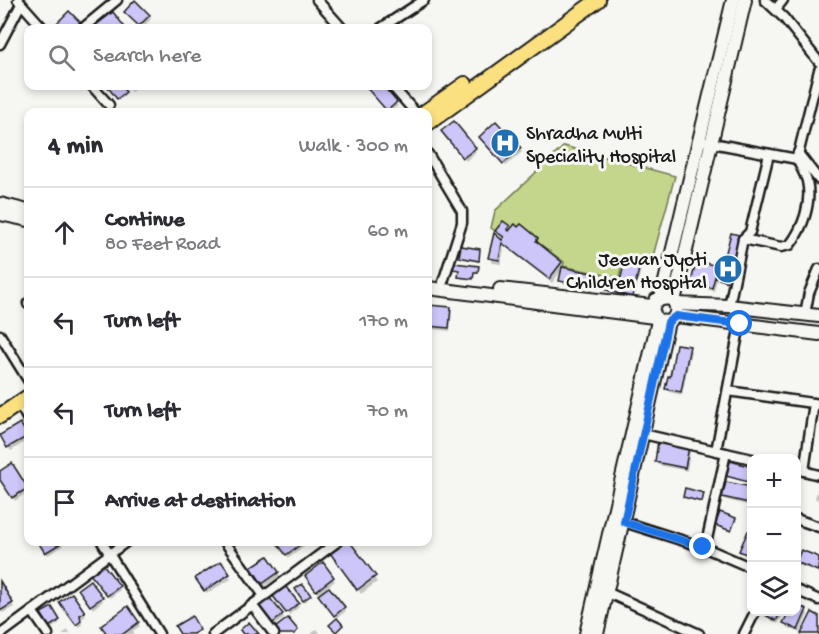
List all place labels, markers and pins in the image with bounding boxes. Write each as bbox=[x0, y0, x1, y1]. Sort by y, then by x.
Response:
place label: Shradha Multi Speciality Hospital bbox=[526, 124, 676, 170]
hospital icon: Shradha Multi Speciality Hospital bbox=[489, 127, 521, 159]
place label: Jeevan Jyoti Children Hospital bbox=[566, 250, 707, 296]
hospital icon: Jeevan Jyoti Children Hospital bbox=[712, 253, 744, 285]

